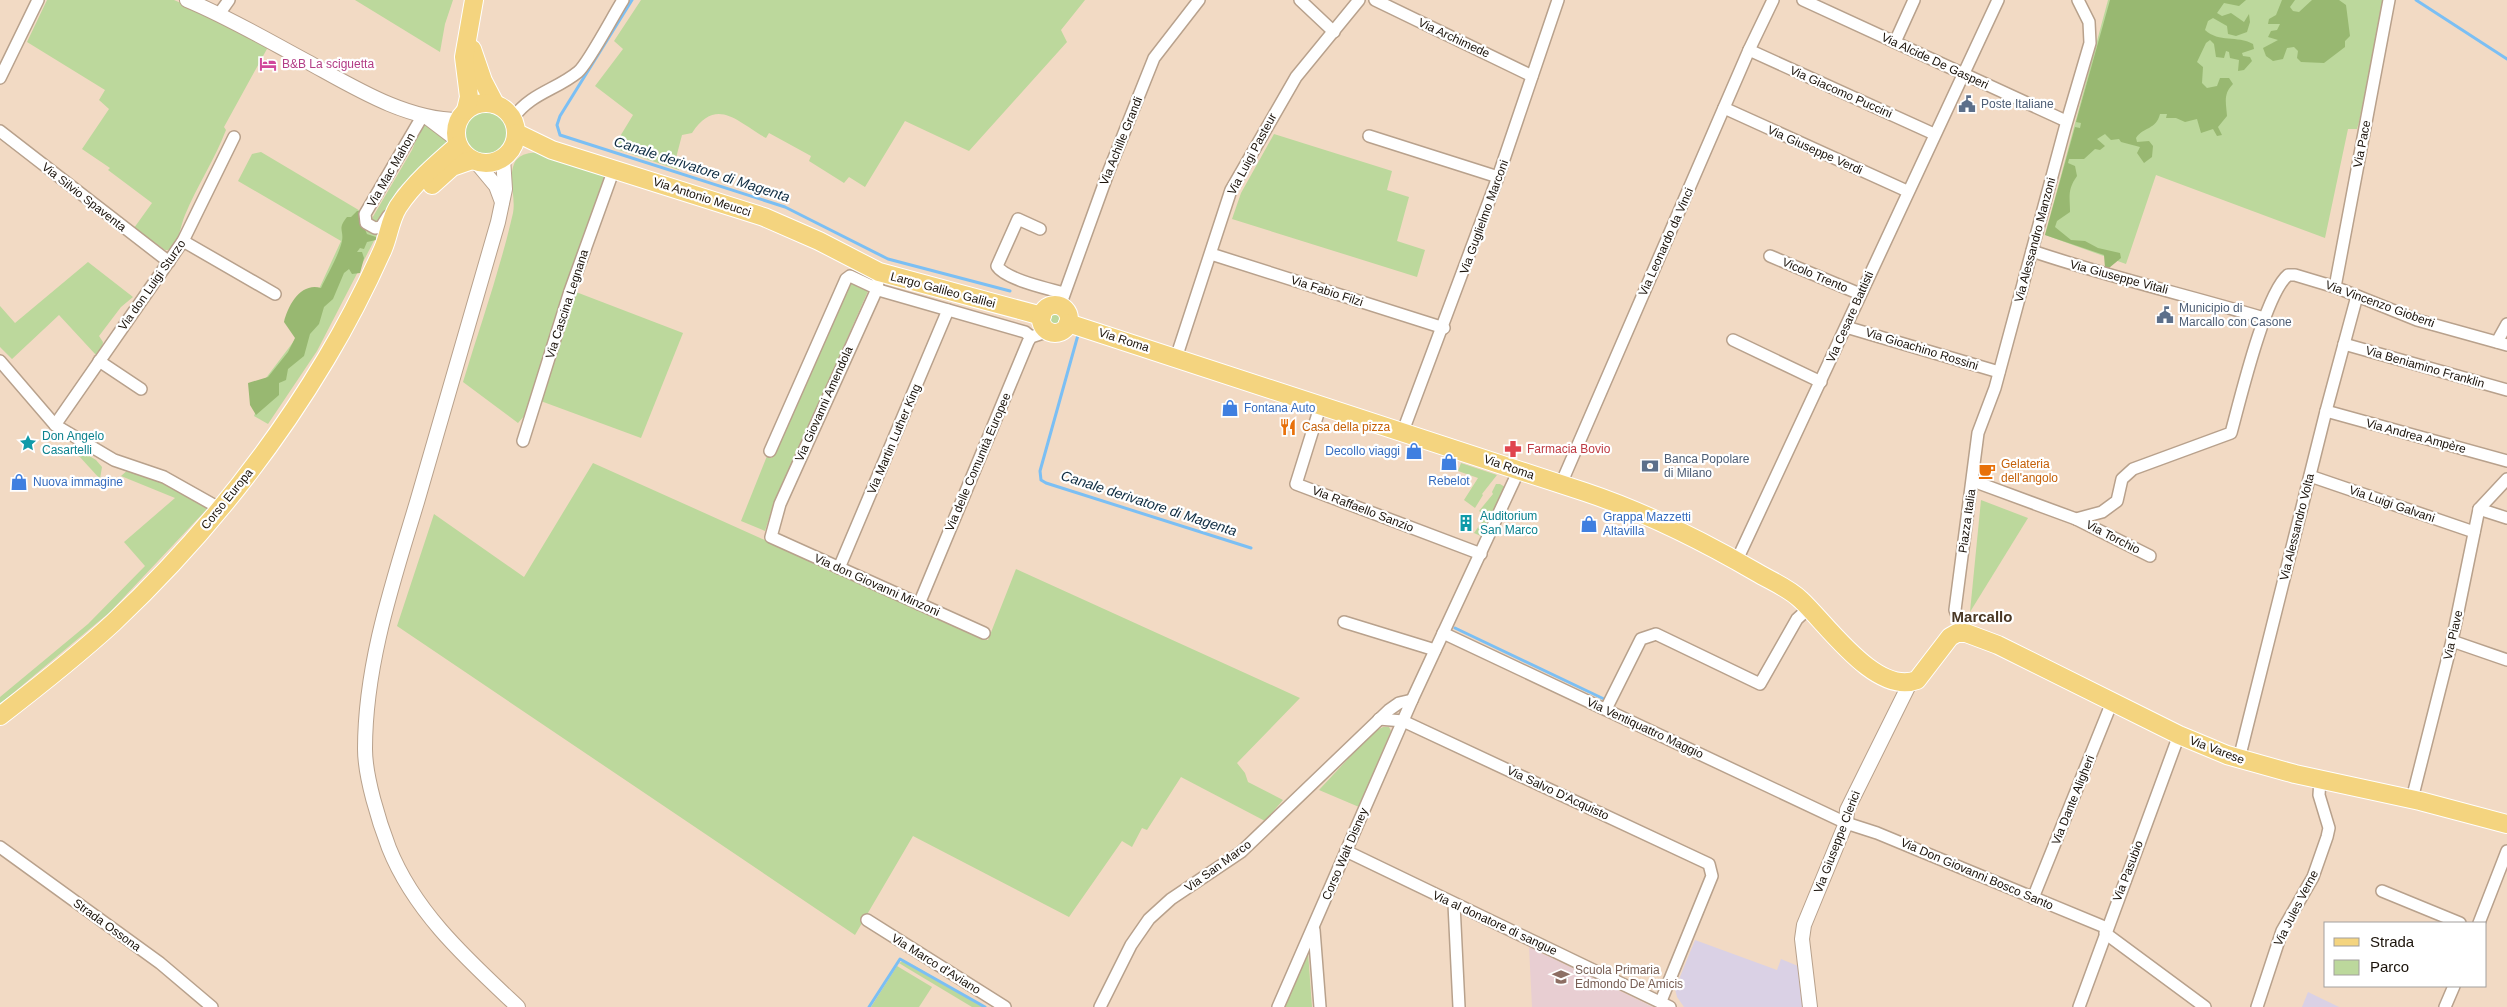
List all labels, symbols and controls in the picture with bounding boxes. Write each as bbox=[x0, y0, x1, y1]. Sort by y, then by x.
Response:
street label: Via Archimede bbox=[1416, 15, 1492, 61]
street label: Via Alcide De Gasperi bbox=[1879, 30, 1991, 92]
hotel icon: B&B La sciguetta bbox=[258, 54, 278, 74]
place label: B&B La sciguetta bbox=[282, 57, 374, 71]
street label: Via Giacomo Puccini bbox=[1788, 63, 1894, 121]
public building icon: Poste Italiane bbox=[1957, 94, 1977, 114]
street label: Via Achille Grandi bbox=[1097, 95, 1145, 187]
place label: Poste Italiane bbox=[1981, 97, 2054, 111]
street label: Via Luigi Pasteur bbox=[1225, 111, 1279, 197]
street label: Via Pace bbox=[2351, 119, 2373, 169]
street label: Via Giuseppe Verdi bbox=[1765, 123, 1865, 177]
street label: Via Mac Mahon bbox=[364, 130, 418, 210]
water label: Canale derivatore di Magenta bbox=[612, 133, 792, 205]
street label: Via Guglielmo Marconi bbox=[1457, 158, 1511, 276]
street label: Via Silvio Spaventa bbox=[39, 160, 129, 234]
street label: Via Antonio Meucci bbox=[651, 175, 753, 219]
street label: Via Alessandro Manzoni bbox=[2012, 176, 2058, 304]
street label: Via Leonardo da Vinci bbox=[1636, 186, 1696, 298]
street label: Via don Luigi Sturzo bbox=[116, 237, 189, 333]
street label: Via Cascina Legnana bbox=[543, 247, 591, 360]
street label: Vicolo Trento bbox=[1780, 255, 1850, 295]
street label: Via Giuseppe Vitali bbox=[2068, 257, 2170, 297]
street label: Largo Galileo Galilei bbox=[889, 269, 997, 311]
street label: Via Cesare Battisti bbox=[1824, 269, 1876, 365]
street label: Via Fabio Filzi bbox=[1289, 273, 1365, 309]
street label: Via Vincenzo Gioberti bbox=[2324, 278, 2436, 330]
place label: Municipio di Marcallo con Casone bbox=[2179, 301, 2292, 329]
public building icon: Municipio di Marcallo con Casone bbox=[2155, 305, 2175, 325]
street label: Via Roma bbox=[1097, 325, 1151, 355]
street label: Via Gioachino Rossini bbox=[1864, 325, 1980, 373]
street label: Via Beniamino Franklin bbox=[2364, 343, 2486, 391]
street label: Via Giovanni Amendola bbox=[792, 344, 856, 464]
street label: Via Martin Luther King bbox=[864, 382, 924, 496]
street label: Via delle Comunità Europee bbox=[942, 390, 1014, 533]
shop icon: Fontana Auto bbox=[1220, 398, 1240, 418]
place label: Fontana Auto bbox=[1244, 401, 1316, 415]
street label: Via Andrea Ampère bbox=[2364, 416, 2468, 456]
restaurant icon: Casa della pizza bbox=[1278, 417, 1298, 437]
place label: Casa della pizza bbox=[1302, 420, 1390, 434]
place label: Don Angelo Casartelli bbox=[42, 429, 104, 457]
place icon: Don Angelo Casartelli bbox=[18, 433, 38, 453]
pharmacy icon: Farmacia Bovio bbox=[1503, 439, 1523, 459]
shop icon: Decollo viaggi bbox=[1404, 441, 1424, 461]
place label: Farmacia Bovio bbox=[1527, 442, 1611, 456]
place label: Decollo viaggi bbox=[1325, 444, 1400, 458]
shop icon: Rebelot bbox=[1439, 452, 1459, 472]
street label: Via Roma bbox=[1482, 452, 1536, 482]
place label: Banca Popolare di Milano bbox=[1664, 452, 1750, 480]
bank icon: Banca Popolare di Milano bbox=[1640, 456, 1660, 476]
place label: Gelateria dell'angolo bbox=[2001, 457, 2058, 485]
cafe icon: Gelateria dell'angolo bbox=[1977, 461, 1997, 481]
street label: Corso Europa bbox=[198, 466, 256, 532]
water label: Canale derivatore di Magenta bbox=[1059, 467, 1239, 539]
shop icon: Nuova immagine bbox=[9, 472, 29, 492]
street label: Via Alessandro Volta bbox=[2277, 472, 2317, 582]
place label: Rebelot bbox=[1428, 474, 1470, 488]
place label: Nuova immagine bbox=[33, 475, 123, 489]
street label: Via Raffaello Sanzio bbox=[1310, 483, 1416, 535]
street label: Via Luigi Galvani bbox=[2347, 483, 2437, 525]
street label: Piazza Italia bbox=[1956, 488, 1978, 554]
place label: Auditorium San Marco bbox=[1480, 509, 1538, 537]
place label: Grappa Mazzetti Altavilla bbox=[1603, 510, 1691, 538]
building icon: Auditorium San Marco bbox=[1456, 513, 1476, 533]
shop icon: Grappa Mazzetti Altavilla bbox=[1579, 514, 1599, 534]
street label: Via Torchio bbox=[2084, 517, 2143, 557]
street label: Via don Giovanni Minzoni bbox=[812, 551, 942, 619]
district label: Marcallo bbox=[1952, 608, 2012, 625]
street label: Via Piave bbox=[2441, 609, 2466, 661]
street label: Via Ventiquattro Maggio bbox=[1584, 695, 1706, 761]
street label: Via Varese bbox=[2188, 733, 2247, 767]
street label: Via Dante Aligheri bbox=[2049, 753, 2097, 847]
street label: Via Salvo D'Acquisto bbox=[1505, 763, 1611, 823]
street label: Via Giuseppe Clerici bbox=[1811, 789, 1863, 895]
street label: Corso Walt Disney bbox=[1319, 806, 1371, 902]
street label: Via Don Giovanni Bosco Santo bbox=[1899, 835, 2056, 913]
street label: Via San Marco bbox=[1182, 837, 1254, 895]
street label: Via Pasubio bbox=[2110, 838, 2146, 903]
street label: Via Jules Verne bbox=[2271, 867, 2321, 948]
street label: Via al donatore di sangue bbox=[1430, 888, 1560, 958]
street label: Strada Ossona bbox=[71, 896, 144, 954]
legend bbox=[2324, 922, 2487, 987]
street label: Via Marco d'Aviano bbox=[889, 931, 983, 997]
text: Strada bbox=[2370, 933, 2415, 950]
text: Parco bbox=[2370, 958, 2409, 975]
place label: Scuola Primaria Edmondo De Amicis bbox=[1575, 963, 1683, 991]
school or university icon: Scuola Primaria Edmondo De Amicis bbox=[1551, 967, 1571, 987]

